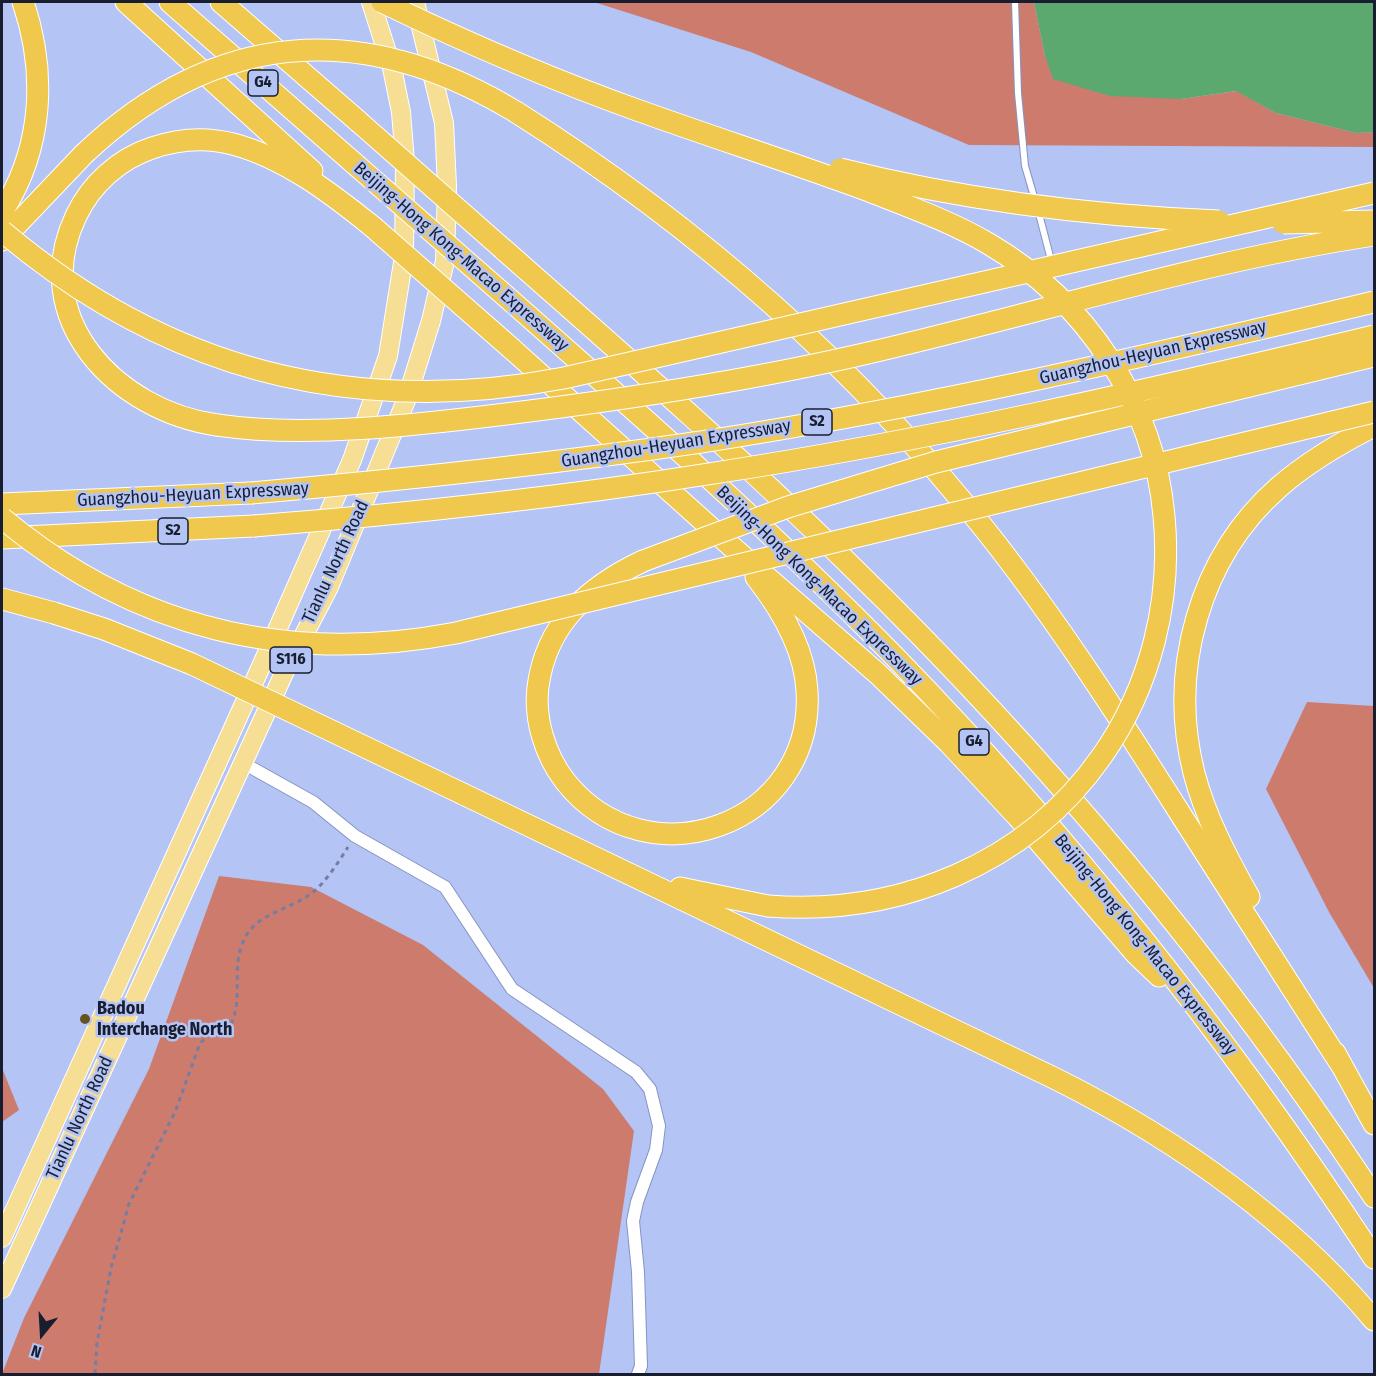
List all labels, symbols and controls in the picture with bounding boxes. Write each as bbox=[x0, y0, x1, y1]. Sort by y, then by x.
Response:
road number: G4 bbox=[248, 70, 278, 96]
street label: Beijing-Hong Kong-Macao Expressway bbox=[349, 158, 573, 356]
street label: Guangzhou-Heyuan Expressway bbox=[1038, 316, 1268, 390]
road number: S2 bbox=[802, 409, 832, 435]
street label: Guangzhou-Heyuan Expressway bbox=[560, 415, 792, 473]
street label: Guangzhou-Heyuan Expressway bbox=[77, 478, 309, 512]
street label: Beijing-Hong Kong-Macao Expressway bbox=[712, 482, 926, 690]
street label: Tianlu North Road bbox=[298, 497, 374, 627]
road number: S2 bbox=[158, 518, 188, 544]
road number: S116 bbox=[270, 647, 312, 673]
road number: G4 bbox=[959, 729, 989, 755]
street label: Beijing-Hong Kong-Macao Expressway bbox=[1049, 830, 1241, 1060]
place label: Badou Interchange North bbox=[97, 998, 232, 1040]
marker: Badou Interchange North bbox=[78, 1012, 92, 1026]
street label: Tianlu North Road bbox=[42, 1053, 118, 1183]
north arrow bbox=[12, 1304, 72, 1364]
text: N bbox=[29, 1341, 44, 1362]

